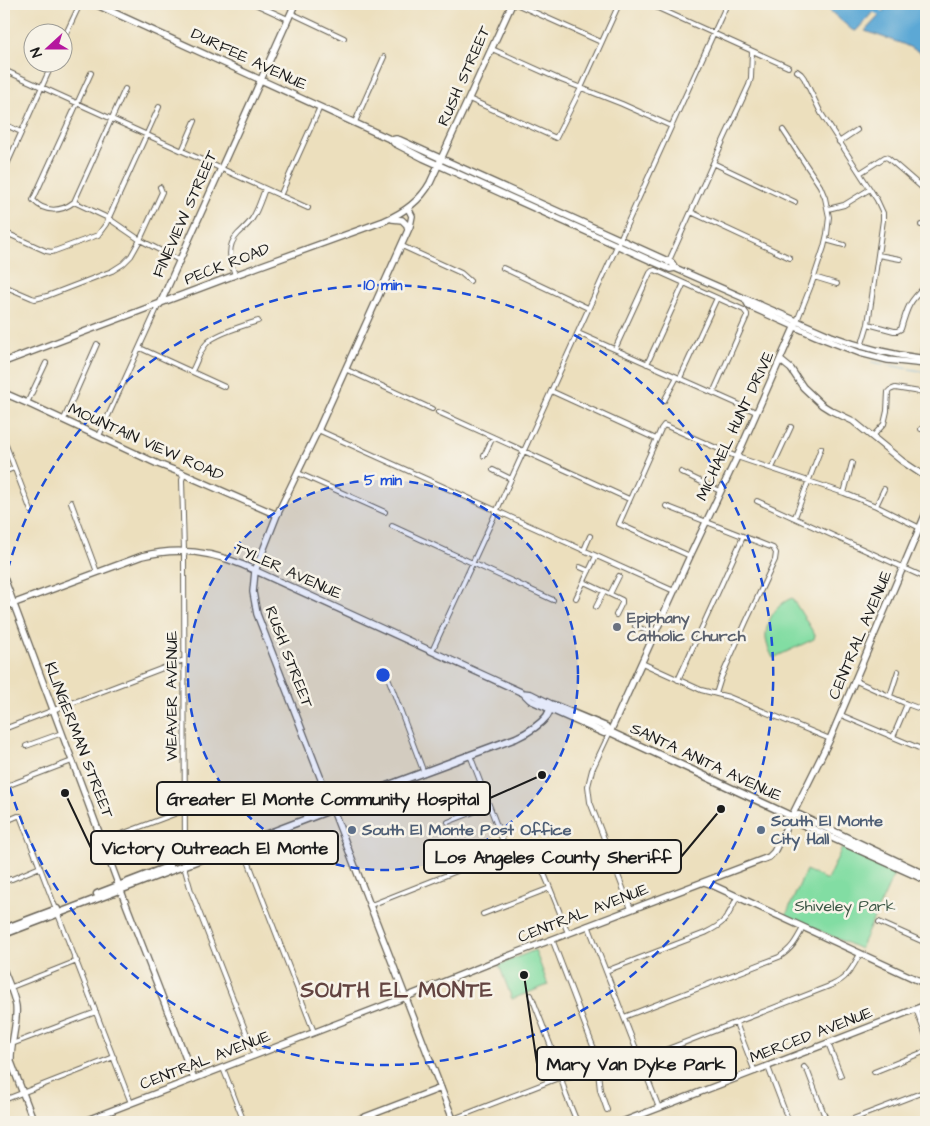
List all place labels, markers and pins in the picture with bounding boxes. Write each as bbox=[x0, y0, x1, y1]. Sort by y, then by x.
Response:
place label: Epiphany Catholic Church bbox=[627, 607, 747, 647]
marker: Epiphany Catholic Church bbox=[611, 621, 623, 633]
centre of rings bbox=[374, 666, 392, 684]
callout: Greater El Monte Community Hospital bbox=[157, 782, 490, 815]
place label: South El Monte City Hall bbox=[770, 810, 883, 851]
place label: South El Monte Post Office bbox=[361, 819, 572, 841]
marker: South El Monte Post Office bbox=[346, 824, 358, 836]
marker: South El Monte City Hall bbox=[755, 824, 767, 836]
callout: Victory Outreach El Monte bbox=[91, 831, 338, 864]
callout: Los Angeles County Sheriff bbox=[424, 840, 681, 873]
callout: Mary Van Dyke Park bbox=[537, 1047, 736, 1080]

